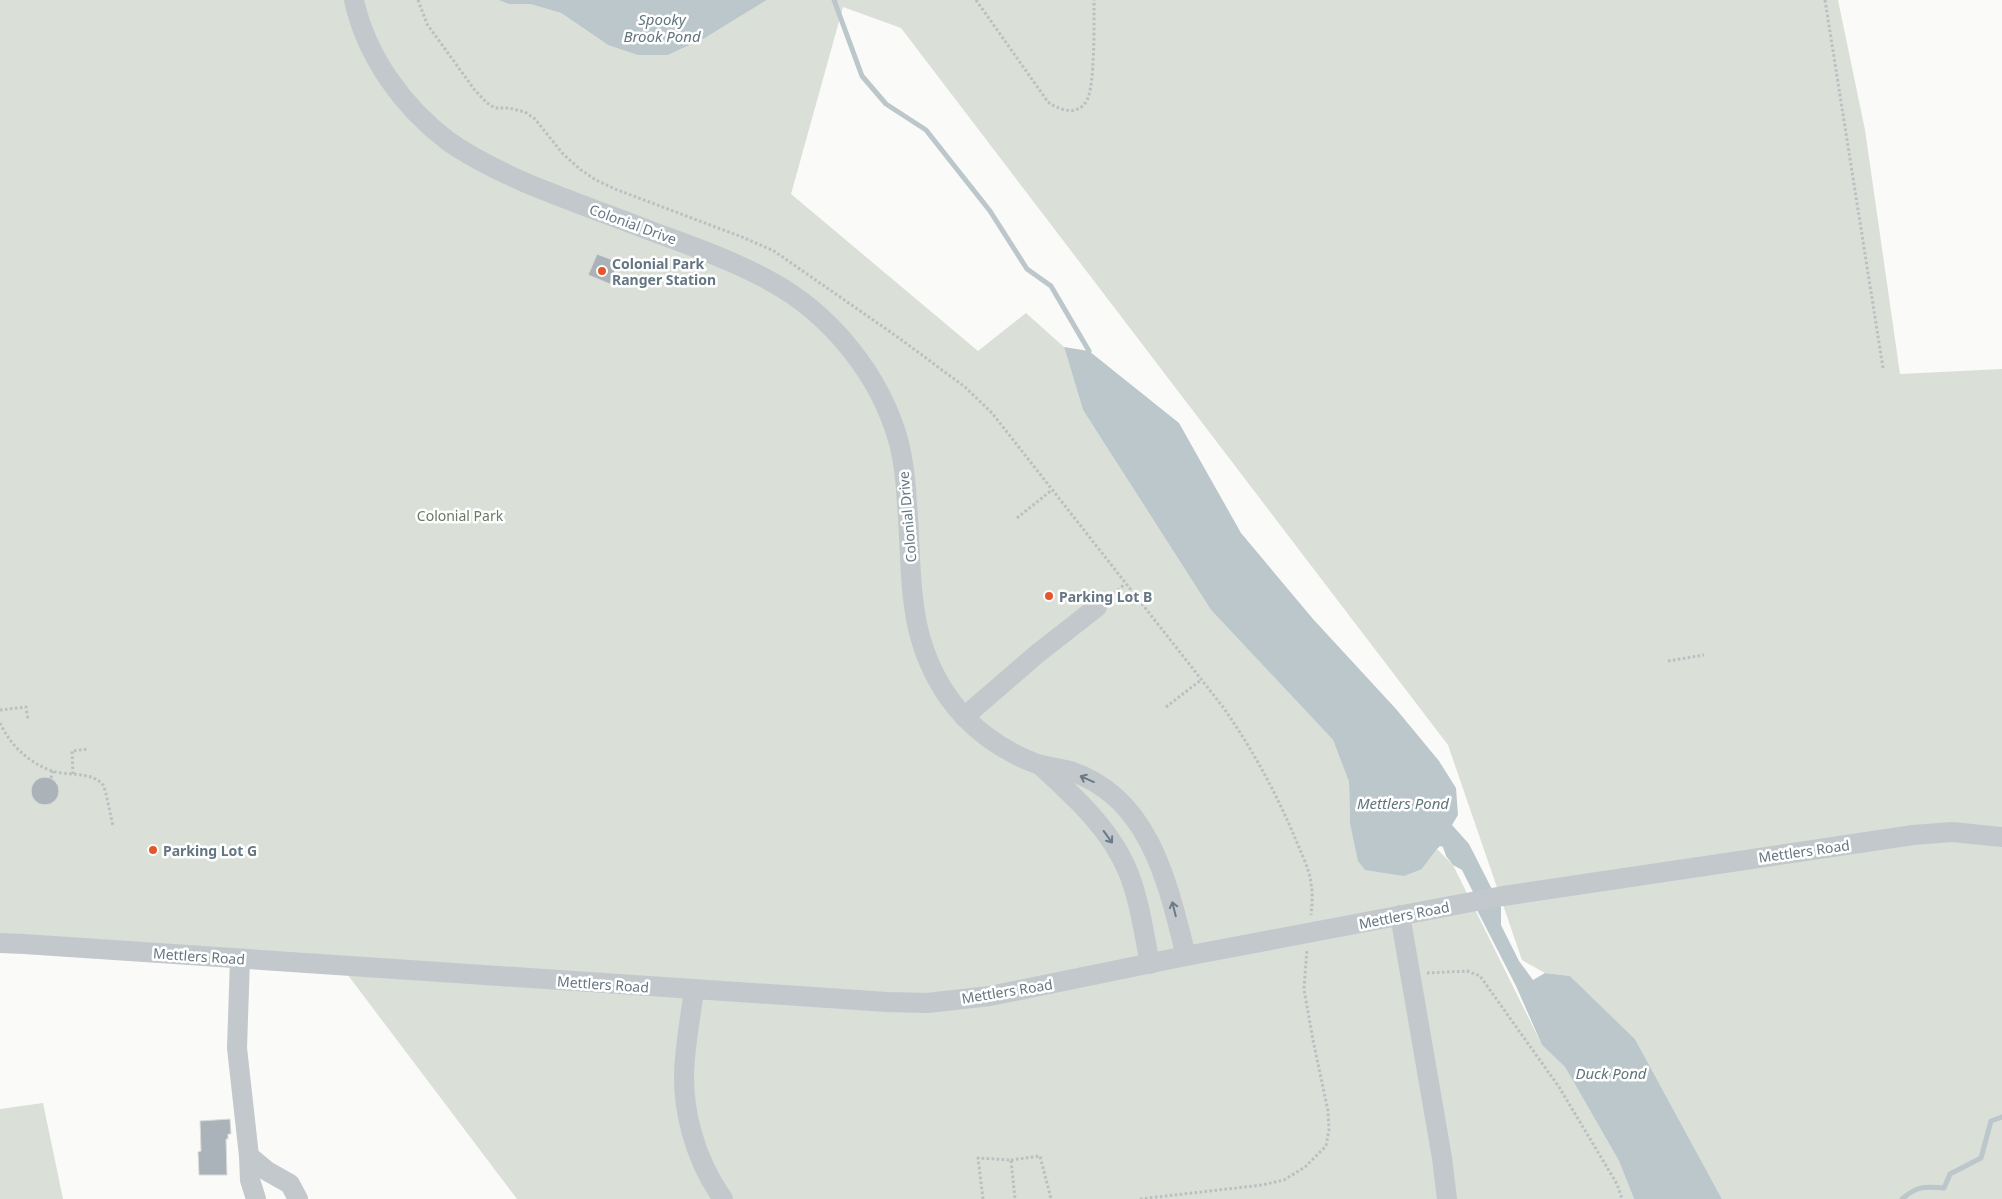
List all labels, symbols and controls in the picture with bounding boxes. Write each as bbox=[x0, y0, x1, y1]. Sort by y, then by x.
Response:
water label: Spooky Brook Pond bbox=[623, 9, 701, 46]
street label: Colonial Drive bbox=[587, 199, 679, 249]
place label: Colonial Park Ranger Station bbox=[612, 254, 716, 289]
marker: Colonial Park Ranger Station bbox=[596, 265, 608, 277]
street label: Colonial Drive bbox=[894, 471, 920, 563]
park label: Colonial Park bbox=[417, 506, 504, 525]
place label: Parking Lot B bbox=[1059, 587, 1152, 606]
marker: Parking Lot B bbox=[1043, 590, 1055, 602]
one-way arrow bbox=[1080, 773, 1095, 783]
water label: Mettlers Pond bbox=[1357, 793, 1449, 813]
one-way arrow bbox=[1102, 830, 1113, 843]
street label: Mettlers Road bbox=[1757, 835, 1851, 867]
place label: Parking Lot G bbox=[163, 841, 257, 860]
marker: Parking Lot G bbox=[147, 844, 159, 856]
street label: Mettlers Road bbox=[1357, 897, 1451, 933]
one-way arrow bbox=[1169, 901, 1178, 917]
street label: Mettlers Road bbox=[152, 943, 246, 969]
street label: Mettlers Road bbox=[556, 971, 650, 997]
street label: Mettlers Road bbox=[960, 974, 1054, 1008]
water label: Duck Pond bbox=[1575, 1063, 1647, 1083]

